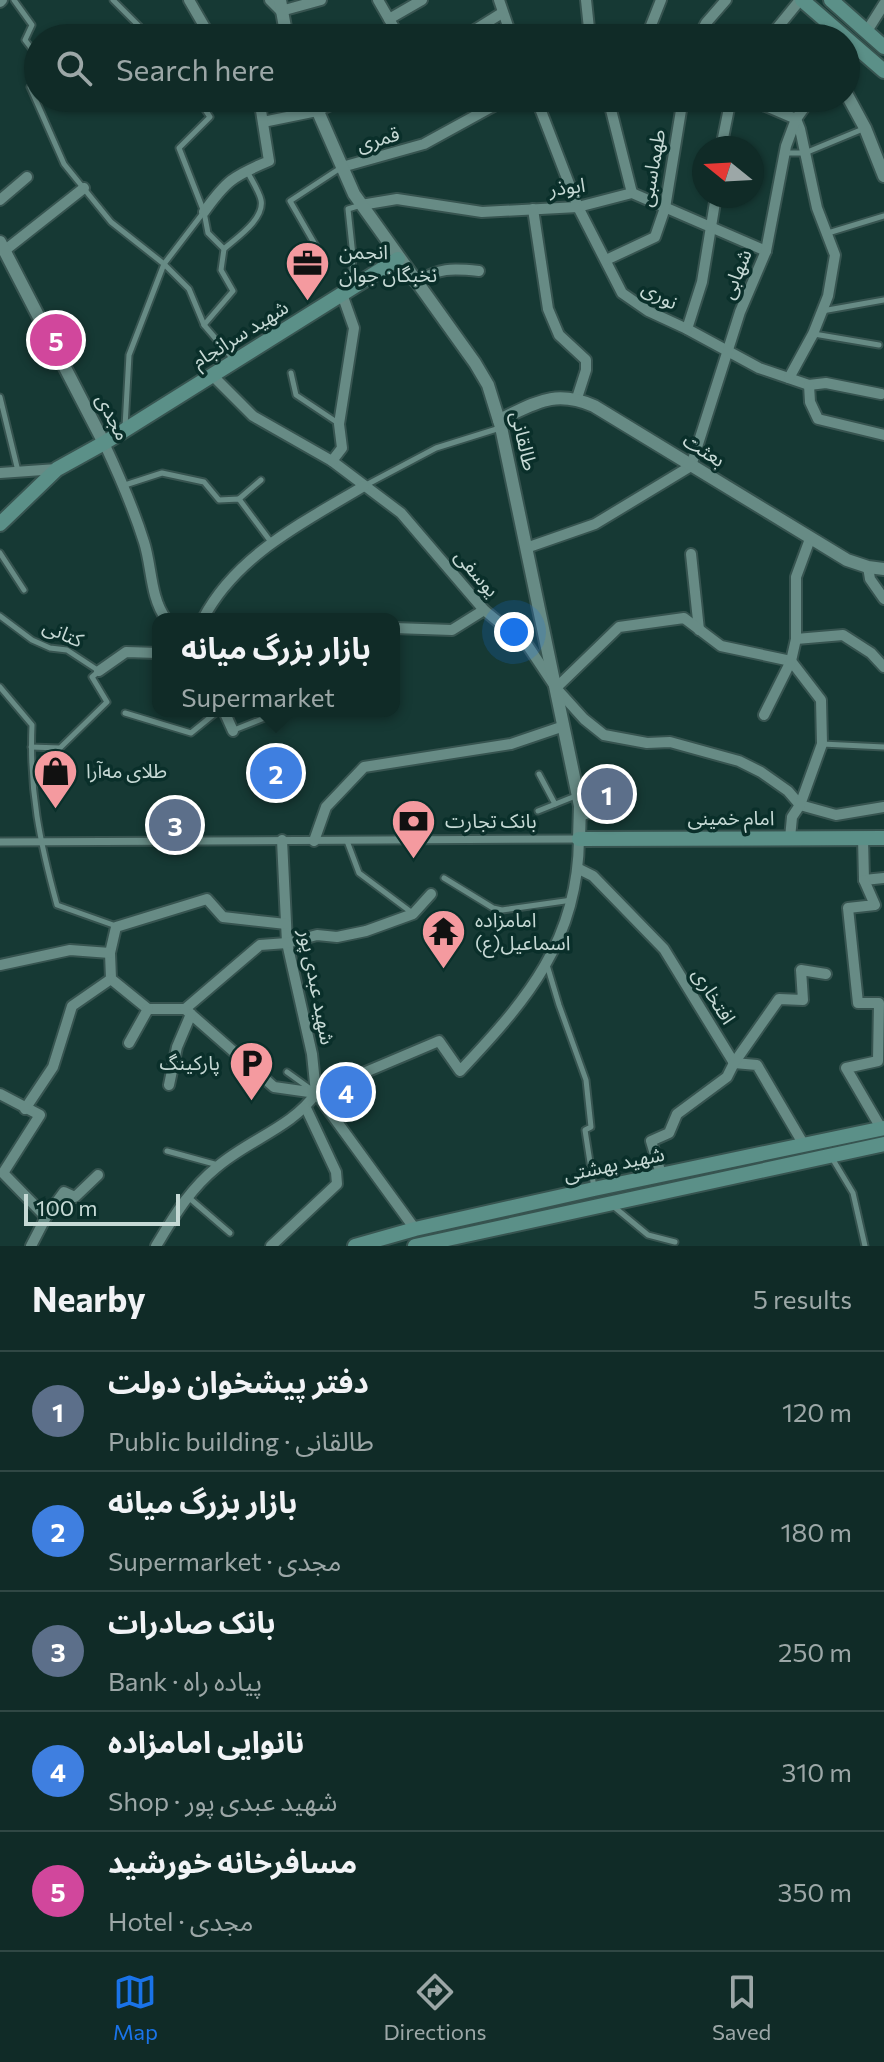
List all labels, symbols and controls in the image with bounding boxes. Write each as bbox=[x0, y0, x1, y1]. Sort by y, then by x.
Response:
search box bbox=[24, 24, 860, 112]
icon: search bbox=[52, 46, 96, 90]
text: Search here bbox=[116, 50, 275, 87]
street label: قمری bbox=[353, 120, 402, 157]
street label: طهماسبی bbox=[632, 127, 671, 209]
north arrow bbox=[692, 136, 764, 208]
street label: ابوذر bbox=[546, 172, 587, 201]
office icon: انجمن نخبگان جوان bbox=[284, 239, 332, 302]
place label: انجمن نخبگان جوان bbox=[339, 239, 437, 287]
street label: شهابی bbox=[714, 245, 757, 302]
street label: نوری bbox=[638, 275, 683, 315]
street label: شهید سرانجام bbox=[187, 294, 294, 376]
pin: 5 bbox=[30, 310, 82, 370]
street label: مجدی bbox=[91, 389, 136, 444]
street label: طالقانی bbox=[506, 409, 543, 473]
street label: بعثت bbox=[679, 427, 730, 471]
street label: یوسفی bbox=[450, 543, 505, 602]
your location bbox=[494, 612, 534, 652]
street label: کتانی bbox=[39, 613, 88, 653]
popup bbox=[152, 613, 400, 717]
text: بازار بزرگ میانه bbox=[181, 628, 371, 665]
text: Supermarket bbox=[181, 681, 335, 712]
pin: 2 bbox=[250, 743, 302, 803]
shop icon: طلای مه‌آرا bbox=[31, 747, 79, 810]
place label: طلای مه‌آرا bbox=[86, 758, 167, 783]
pin: 1 bbox=[581, 764, 633, 824]
pin: 3 bbox=[149, 795, 201, 855]
bank icon: بانک تجارت bbox=[390, 797, 438, 860]
street label: امام خمینی bbox=[688, 805, 774, 833]
place label: بانک تجارت bbox=[445, 808, 537, 833]
temple icon: امامزاده اسماعیل(ع) bbox=[420, 907, 468, 970]
place label: امامزاده اسماعیل(ع) bbox=[475, 907, 570, 958]
street label: شهید عبدی پور bbox=[293, 926, 341, 1047]
street label: افتخاری bbox=[687, 963, 742, 1029]
parking icon: پارکینگ bbox=[227, 1039, 275, 1102]
place label: پارکینگ bbox=[160, 1050, 220, 1076]
pin: 4 bbox=[320, 1062, 372, 1122]
street label: شهید بهشتی bbox=[561, 1141, 667, 1186]
scale bar bbox=[24, 1190, 180, 1226]
text: 100 m bbox=[36, 1194, 98, 1221]
text: Nearby bbox=[32, 1277, 146, 1319]
text: 5 results bbox=[753, 1283, 852, 1314]
text: دفتر پیشخوان دولت bbox=[108, 1362, 369, 1399]
text: 1 bbox=[52, 1396, 64, 1427]
text: 120 m bbox=[782, 1396, 852, 1427]
text: Public building · طالقانی bbox=[108, 1425, 374, 1456]
text: بازار بزرگ میانه bbox=[108, 1482, 297, 1519]
text: 2 bbox=[51, 1516, 65, 1547]
text: 180 m bbox=[780, 1516, 852, 1547]
text: Supermarket · مجدی bbox=[108, 1545, 342, 1576]
text: بانک صادرات bbox=[108, 1602, 276, 1639]
text: 3 bbox=[50, 1636, 66, 1667]
text: 250 m bbox=[778, 1636, 852, 1667]
text: Bank · پیاده راه bbox=[108, 1665, 262, 1696]
text: نانوایی امامزاده bbox=[108, 1722, 304, 1759]
text: 4 bbox=[50, 1756, 66, 1787]
text: 310 m bbox=[781, 1756, 852, 1787]
text: Shop · شهید عبدی پور bbox=[108, 1785, 337, 1816]
text: مسافرخانه خورشید bbox=[108, 1842, 357, 1879]
text: 5 bbox=[50, 1876, 66, 1907]
text: 350 m bbox=[778, 1876, 852, 1907]
text: Hotel · مجدی bbox=[108, 1905, 254, 1936]
tab: Map bbox=[113, 1970, 158, 2045]
tab: Directions bbox=[383, 1970, 487, 2045]
tab: Saved bbox=[712, 1970, 771, 2045]

